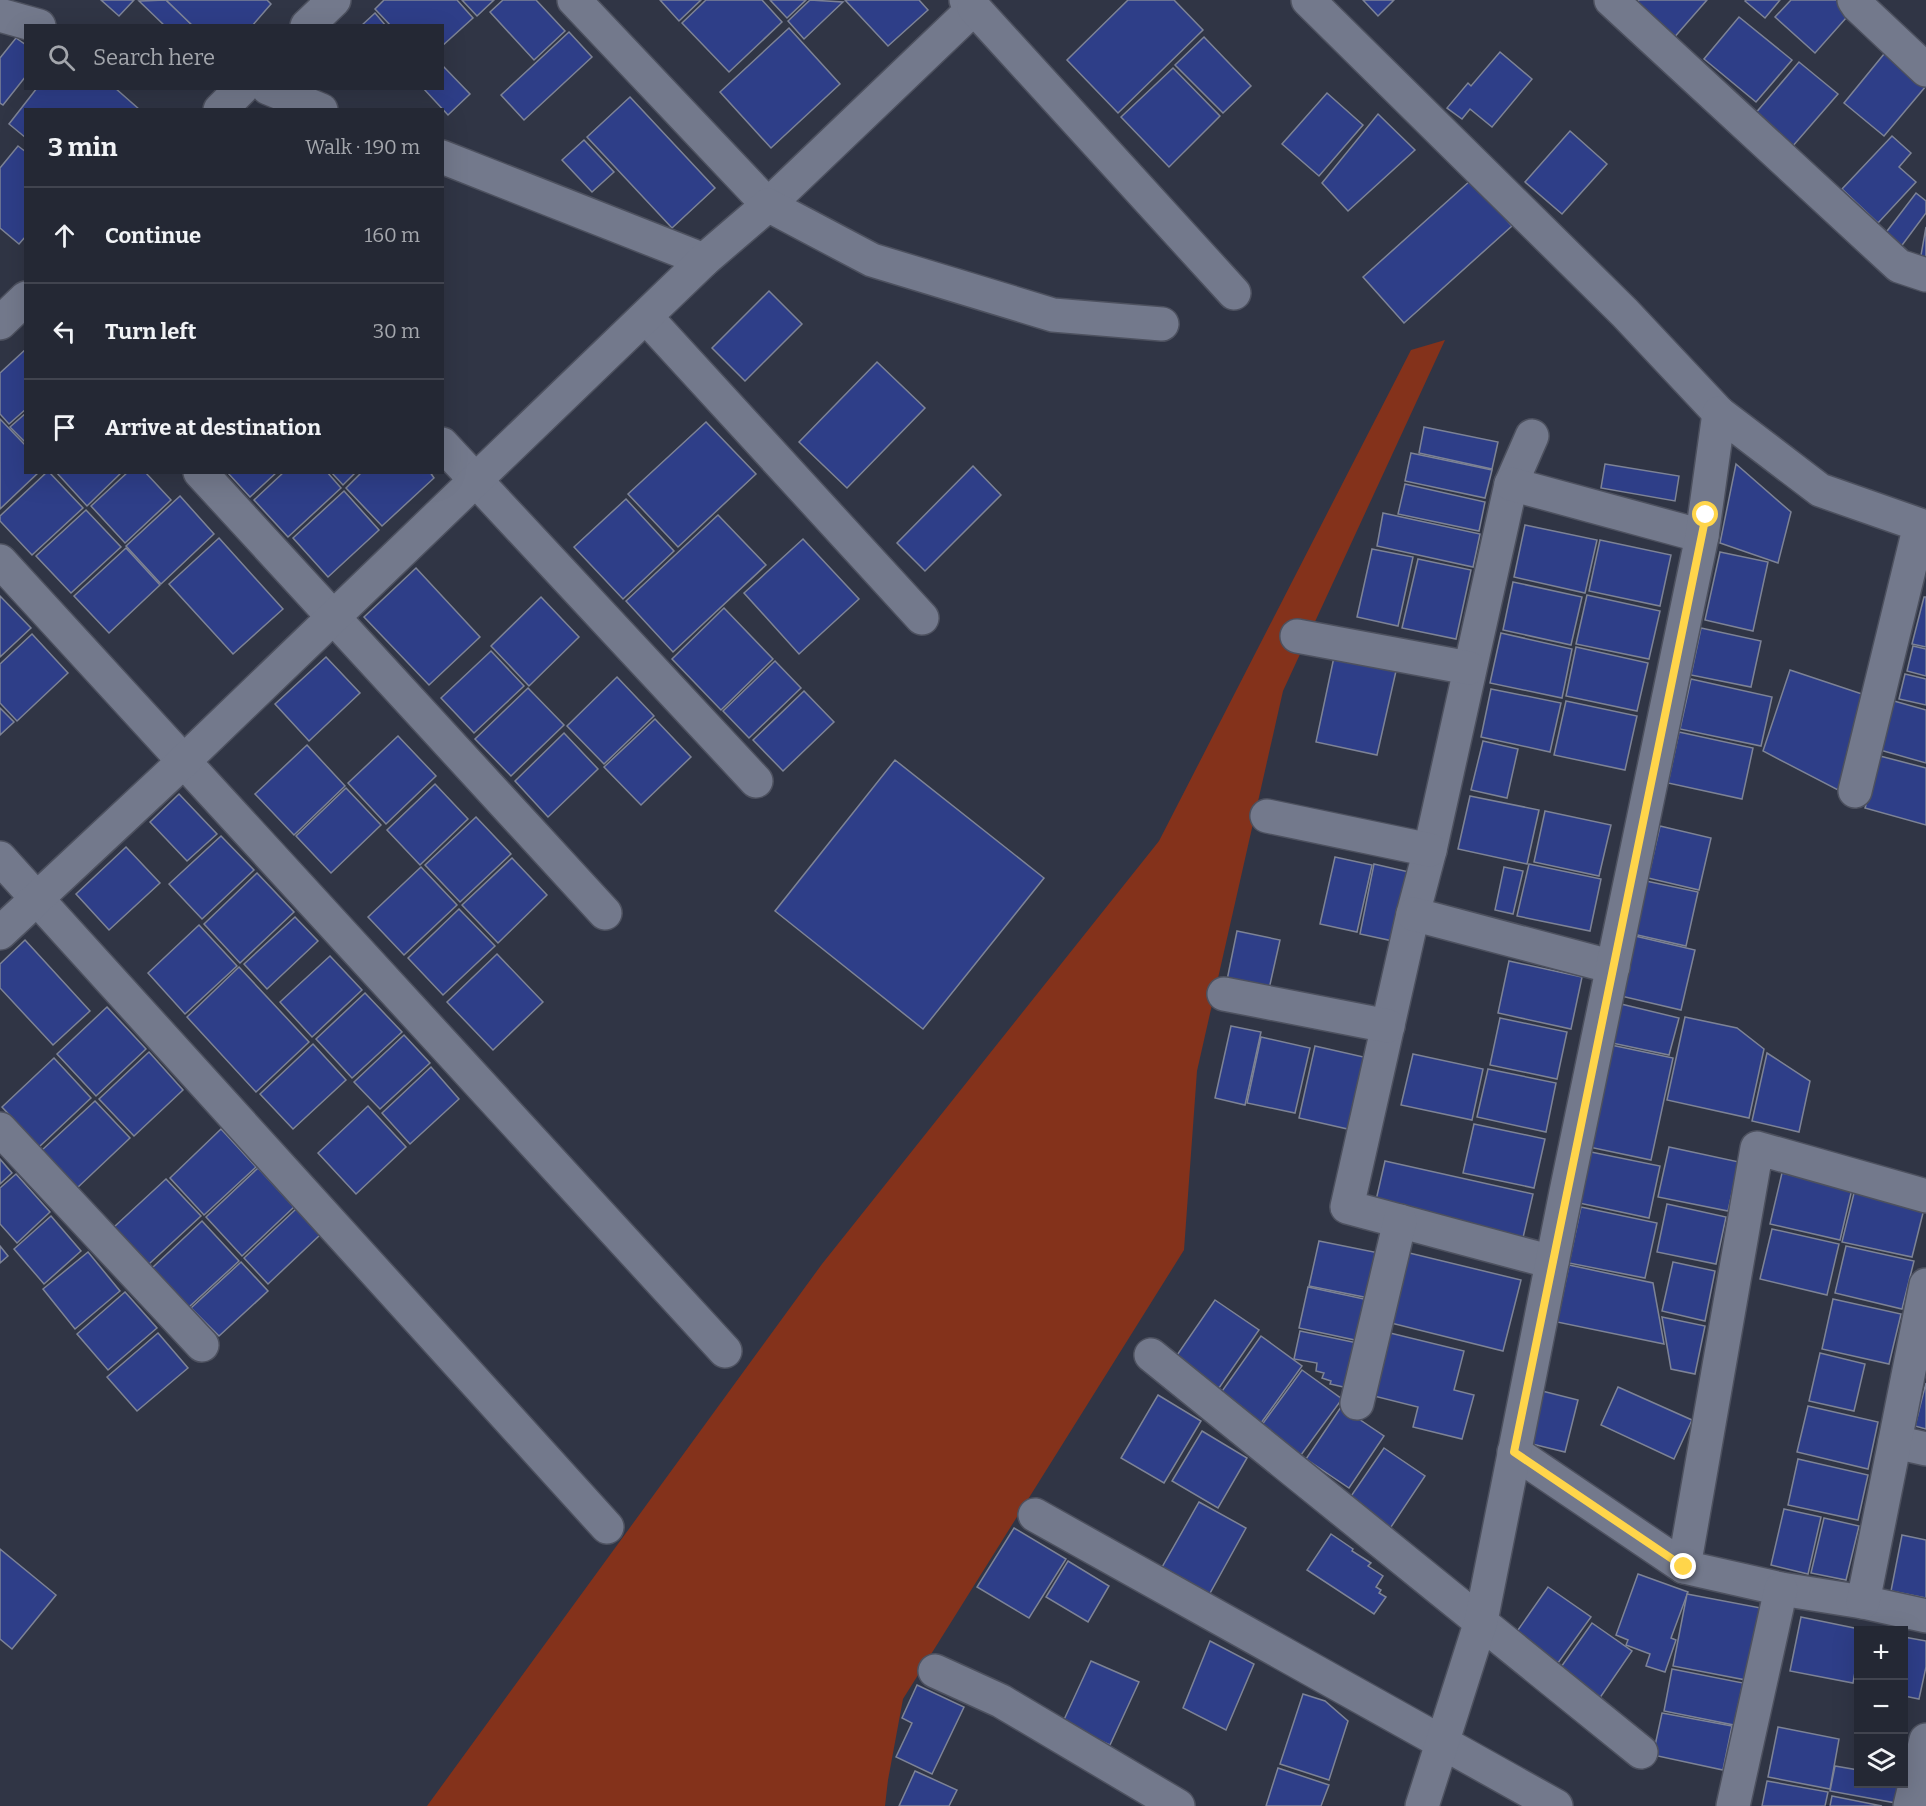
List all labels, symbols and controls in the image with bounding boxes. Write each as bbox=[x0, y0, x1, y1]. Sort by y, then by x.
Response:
search box bbox=[24, 24, 444, 90]
icon: search bbox=[45, 41, 78, 74]
text: Search here bbox=[93, 44, 215, 71]
text: 3 min bbox=[48, 132, 117, 163]
text: Walk · 190 m bbox=[305, 135, 420, 159]
icon: ahead bbox=[48, 219, 81, 252]
text: Continue bbox=[105, 222, 201, 249]
text: 160 m bbox=[364, 223, 420, 247]
icon: left bbox=[48, 315, 81, 348]
text: Turn left bbox=[105, 318, 197, 345]
text: 30 m bbox=[373, 319, 420, 343]
icon: arrive bbox=[48, 411, 81, 444]
text: Arrive at destination bbox=[105, 414, 321, 441]
route start bbox=[1692, 501, 1718, 527]
route end bbox=[1670, 1553, 1696, 1579]
map controls bbox=[1854, 1626, 1908, 1788]
button: + bbox=[1854, 1626, 1908, 1680]
button: − bbox=[1854, 1680, 1908, 1734]
button: layers bbox=[1854, 1734, 1908, 1788]

